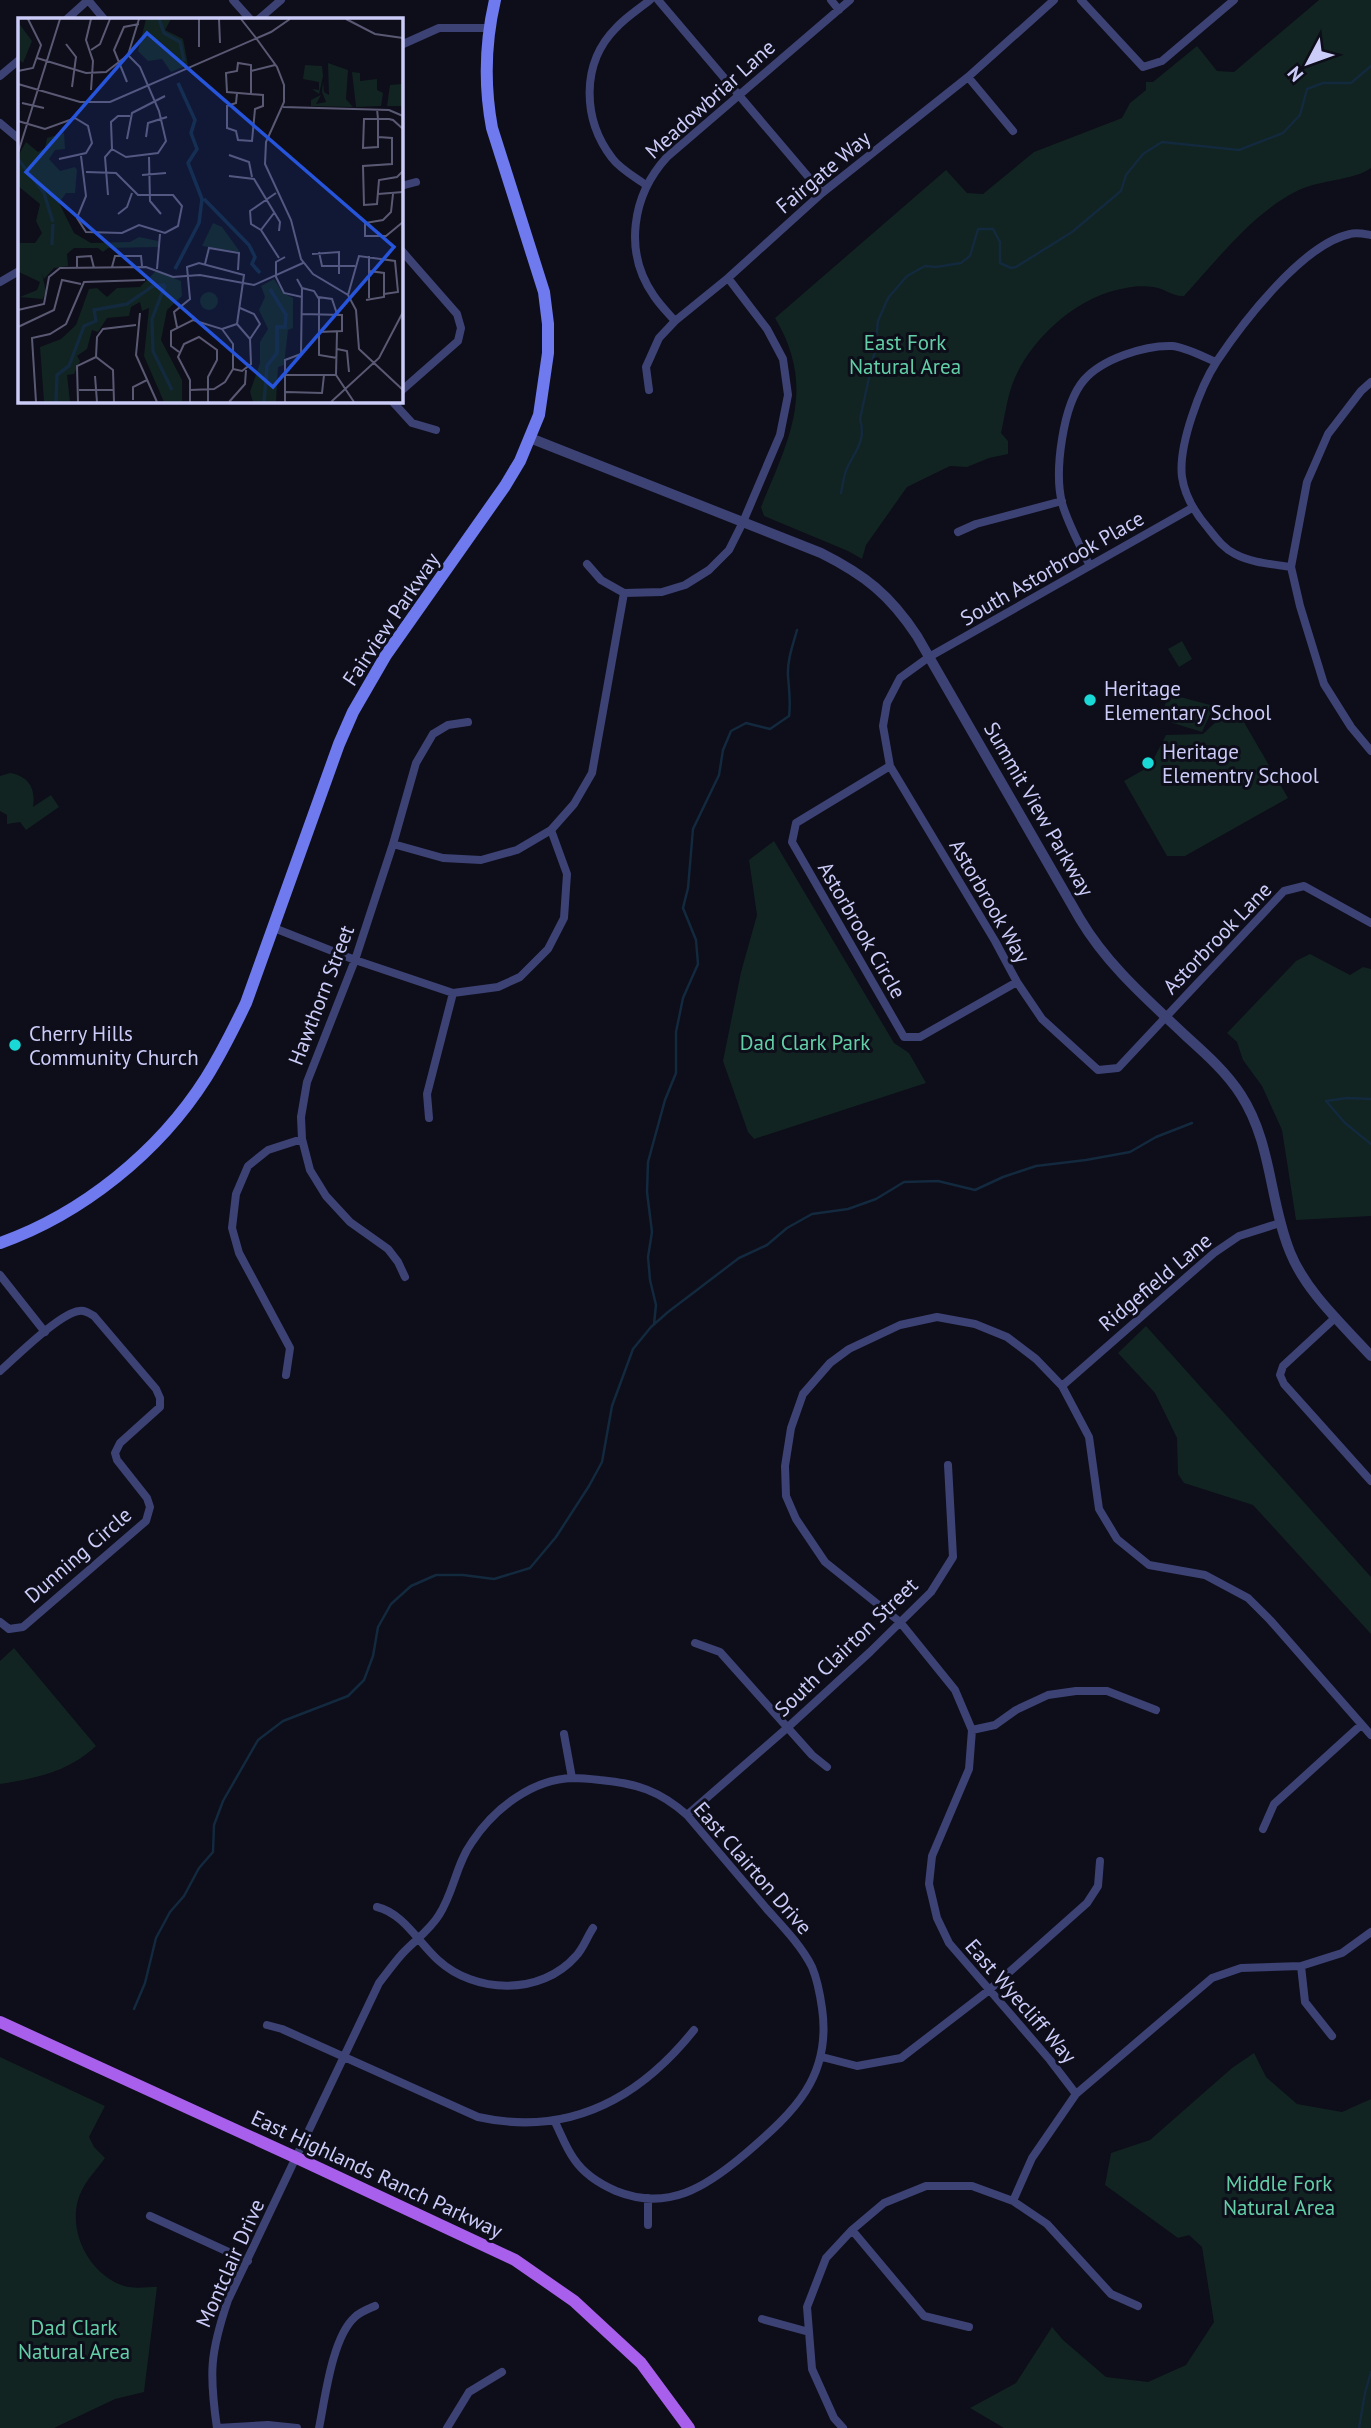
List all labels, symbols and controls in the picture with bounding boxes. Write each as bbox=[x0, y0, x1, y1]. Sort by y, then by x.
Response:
inset map bbox=[18, 18, 402, 402]
north arrow bbox=[1273, 28, 1343, 98]
street label: Meadowbriar Lane bbox=[639, 34, 781, 164]
text: N bbox=[1282, 62, 1308, 87]
street label: Fairgate Way bbox=[770, 124, 876, 219]
park label: East Fork Natural Area bbox=[849, 329, 961, 380]
street label: South Astorbrook Place bbox=[955, 504, 1149, 632]
street label: Fairview Parkway bbox=[336, 547, 446, 691]
place label: Heritage Elementary School bbox=[1104, 675, 1271, 726]
marker: Heritage Elementary School bbox=[1082, 692, 1098, 708]
street label: Summit View Parkway bbox=[978, 717, 1100, 901]
place label: Heritage Elementry School bbox=[1162, 738, 1319, 789]
marker: Heritage Elementry School bbox=[1140, 755, 1156, 771]
street label: Astorbrook Way bbox=[944, 834, 1036, 968]
street label: Astorbrook Circle bbox=[812, 857, 912, 1003]
street label: Astorbrook Lane bbox=[1157, 876, 1277, 1000]
street label: Hawthorn Street bbox=[282, 921, 360, 1069]
place label: Cherry Hills Community Church bbox=[29, 1020, 199, 1071]
park label: Dad Clark Park bbox=[740, 1029, 870, 1056]
marker: Cherry Hills Community Church bbox=[7, 1037, 23, 1053]
street label: Ridgefield Lane bbox=[1093, 1227, 1217, 1337]
street label: Dunning Circle bbox=[19, 1501, 137, 1609]
street label: South Clairton Street bbox=[769, 1572, 923, 1722]
street label: East Clairton Drive bbox=[688, 1796, 818, 1940]
street label: East Wyecliff Way bbox=[959, 1933, 1083, 2069]
street label: East Highlands Ranch Parkway bbox=[247, 2104, 507, 2244]
park label: Middle Fork Natural Area bbox=[1223, 2170, 1335, 2221]
street label: Montclair Drive bbox=[190, 2195, 270, 2331]
park label: Dad Clark Natural Area bbox=[18, 2314, 130, 2365]

